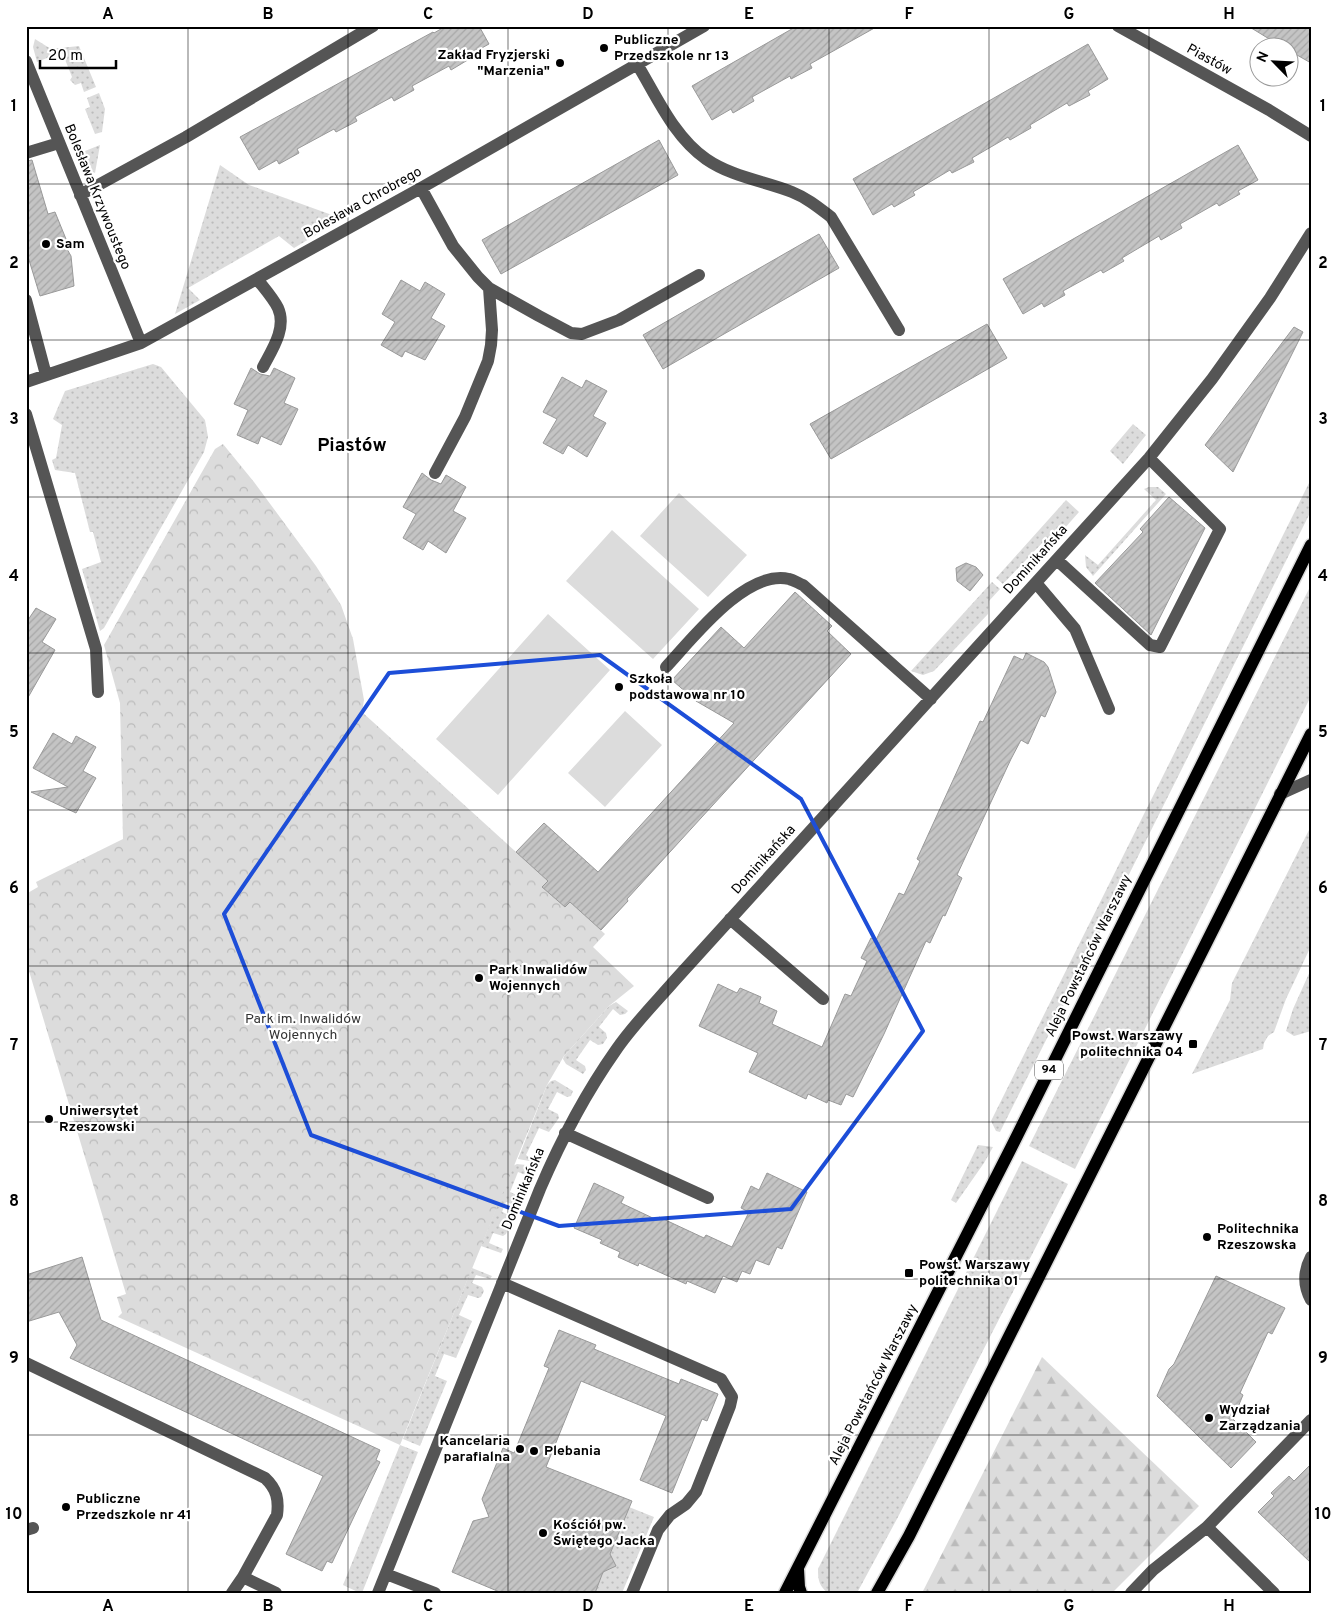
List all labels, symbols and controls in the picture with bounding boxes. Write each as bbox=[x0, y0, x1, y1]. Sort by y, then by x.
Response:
text: A bbox=[102, 5, 114, 25]
text: B bbox=[262, 5, 274, 25]
text: C bbox=[423, 5, 433, 25]
text: D bbox=[582, 5, 594, 25]
text: E bbox=[744, 5, 754, 25]
text: F bbox=[904, 5, 914, 25]
text: G bbox=[1064, 5, 1074, 25]
text: H bbox=[1223, 5, 1235, 25]
place label: Publiczne Przedszkole nr 13 bbox=[614, 32, 729, 65]
scale bar bbox=[40, 38, 116, 70]
north arrow bbox=[1250, 38, 1300, 88]
street label: Piastów bbox=[1183, 41, 1235, 79]
marker: Publiczne Przedszkole nr 13 bbox=[598, 42, 610, 54]
text: 20 m bbox=[48, 47, 83, 66]
place label: Zakład Fryzjerski "Marzenia" bbox=[437, 47, 550, 80]
text: N bbox=[1254, 49, 1273, 65]
marker: Zakład Fryzjerski "Marzenia" bbox=[554, 57, 566, 69]
text: 1 bbox=[11, 97, 17, 117]
text: 1 bbox=[1320, 97, 1326, 117]
street label: Bolesława Krzywoustego bbox=[60, 122, 134, 273]
street label: Bolesława Chrobrego bbox=[301, 163, 425, 243]
place label: Sam bbox=[56, 236, 85, 253]
marker: Sam bbox=[40, 238, 52, 250]
text: 2 bbox=[9, 254, 19, 274]
text: 2 bbox=[1318, 254, 1328, 274]
text: 3 bbox=[9, 410, 19, 430]
text: 3 bbox=[1318, 410, 1328, 430]
district label: Piastów bbox=[317, 434, 387, 458]
street label: Dominikańska bbox=[1000, 522, 1072, 598]
text: 4 bbox=[9, 567, 19, 587]
text: 4 bbox=[1318, 567, 1328, 587]
place label: Szkoła podstawowa nr 10 bbox=[629, 671, 745, 704]
marker: Szkoła podstawowa nr 10 bbox=[613, 681, 625, 693]
text: 5 bbox=[9, 723, 19, 743]
text: 5 bbox=[1318, 723, 1328, 743]
street label: Dominikańska bbox=[728, 822, 800, 898]
street label: Aleja Powstańców Warszawy bbox=[1042, 872, 1136, 1040]
text: 6 bbox=[9, 879, 19, 899]
text: 6 bbox=[1318, 879, 1328, 899]
place label: Park Inwalidów Wojennych bbox=[489, 962, 588, 995]
marker: Park Inwalidów Wojennych bbox=[473, 972, 485, 984]
park label: Park im. Inwalidów Wojennych bbox=[245, 1011, 361, 1044]
place label: Powst. Warszawy politechnika 04 bbox=[1072, 1028, 1183, 1061]
text: 7 bbox=[10, 1036, 18, 1056]
text: 7 bbox=[1319, 1036, 1327, 1056]
marker: Powst. Warszawy politechnika 04 bbox=[1187, 1038, 1199, 1050]
road number: 94 bbox=[1035, 1060, 1063, 1080]
place label: Uniwersytet Rzeszowski bbox=[59, 1103, 138, 1136]
marker: Uniwersytet Rzeszowski bbox=[43, 1113, 55, 1125]
street label: Dominikańska bbox=[499, 1145, 549, 1233]
text: 8 bbox=[9, 1192, 19, 1212]
text: 8 bbox=[1318, 1192, 1328, 1212]
place label: Politechnika Rzeszowska bbox=[1217, 1221, 1299, 1254]
marker: Politechnika Rzeszowska bbox=[1201, 1231, 1213, 1243]
place label: Powst. Warszawy politechnika 01 bbox=[919, 1257, 1030, 1290]
marker: Powst. Warszawy politechnika 01 bbox=[903, 1267, 915, 1279]
street label: Aleja Powstańców Warszawy bbox=[826, 1302, 922, 1468]
text: 9 bbox=[9, 1349, 19, 1369]
text: 9 bbox=[1318, 1349, 1328, 1369]
place label: Wydział Zarządzania bbox=[1219, 1402, 1301, 1435]
marker: Wydział Zarządzania bbox=[1203, 1412, 1215, 1424]
place label: Kancelaria parafialna bbox=[439, 1433, 510, 1466]
marker: Kancelaria parafialna bbox=[514, 1443, 526, 1455]
place label: Plebania bbox=[544, 1443, 601, 1460]
marker: Plebania bbox=[528, 1445, 540, 1457]
place label: Publiczne Przedszkole nr 41 bbox=[76, 1491, 192, 1524]
marker: Publiczne Przedszkole nr 41 bbox=[60, 1501, 72, 1513]
text: 10 bbox=[6, 1505, 22, 1525]
text: 10 bbox=[1315, 1505, 1331, 1525]
place label: Kościół pw. Świętego Jacka bbox=[553, 1517, 655, 1550]
marker: Kościół pw. Świętego Jacka bbox=[537, 1527, 549, 1539]
text: A bbox=[102, 1597, 114, 1617]
text: B bbox=[262, 1597, 274, 1617]
text: C bbox=[423, 1597, 433, 1617]
text: D bbox=[582, 1597, 594, 1617]
text: E bbox=[744, 1597, 754, 1617]
text: F bbox=[904, 1597, 914, 1617]
text: G bbox=[1064, 1597, 1074, 1617]
text: H bbox=[1223, 1597, 1235, 1617]

